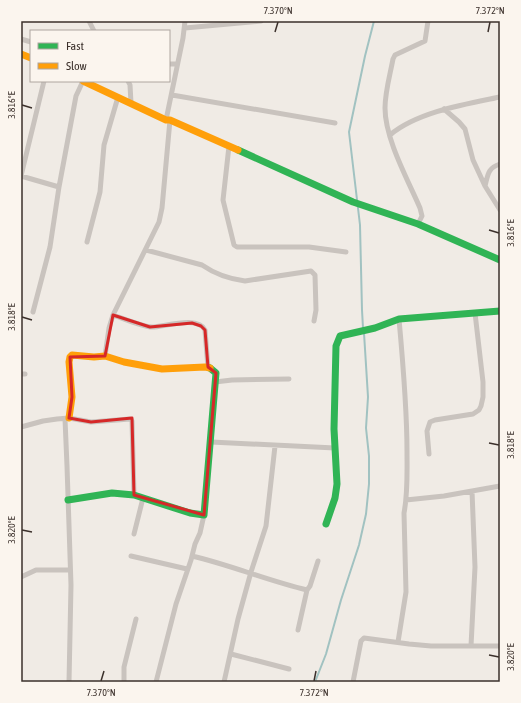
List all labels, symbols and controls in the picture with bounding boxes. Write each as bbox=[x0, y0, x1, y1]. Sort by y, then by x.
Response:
text: 7.370°N bbox=[263, 5, 293, 16]
text: 7.372°N bbox=[475, 5, 505, 16]
legend bbox=[30, 30, 170, 82]
text: Fast bbox=[66, 39, 84, 53]
text: Slow bbox=[66, 59, 87, 73]
text: 3.816°E bbox=[6, 90, 17, 119]
text: 3.816°E bbox=[505, 218, 516, 247]
text: 3.818°E bbox=[6, 302, 17, 331]
text: 3.818°E bbox=[505, 430, 516, 459]
text: 3.820°E bbox=[6, 515, 17, 544]
text: 3.820°E bbox=[505, 642, 516, 671]
text: 7.370°N bbox=[86, 687, 116, 698]
text: 7.372°N bbox=[299, 687, 329, 698]

